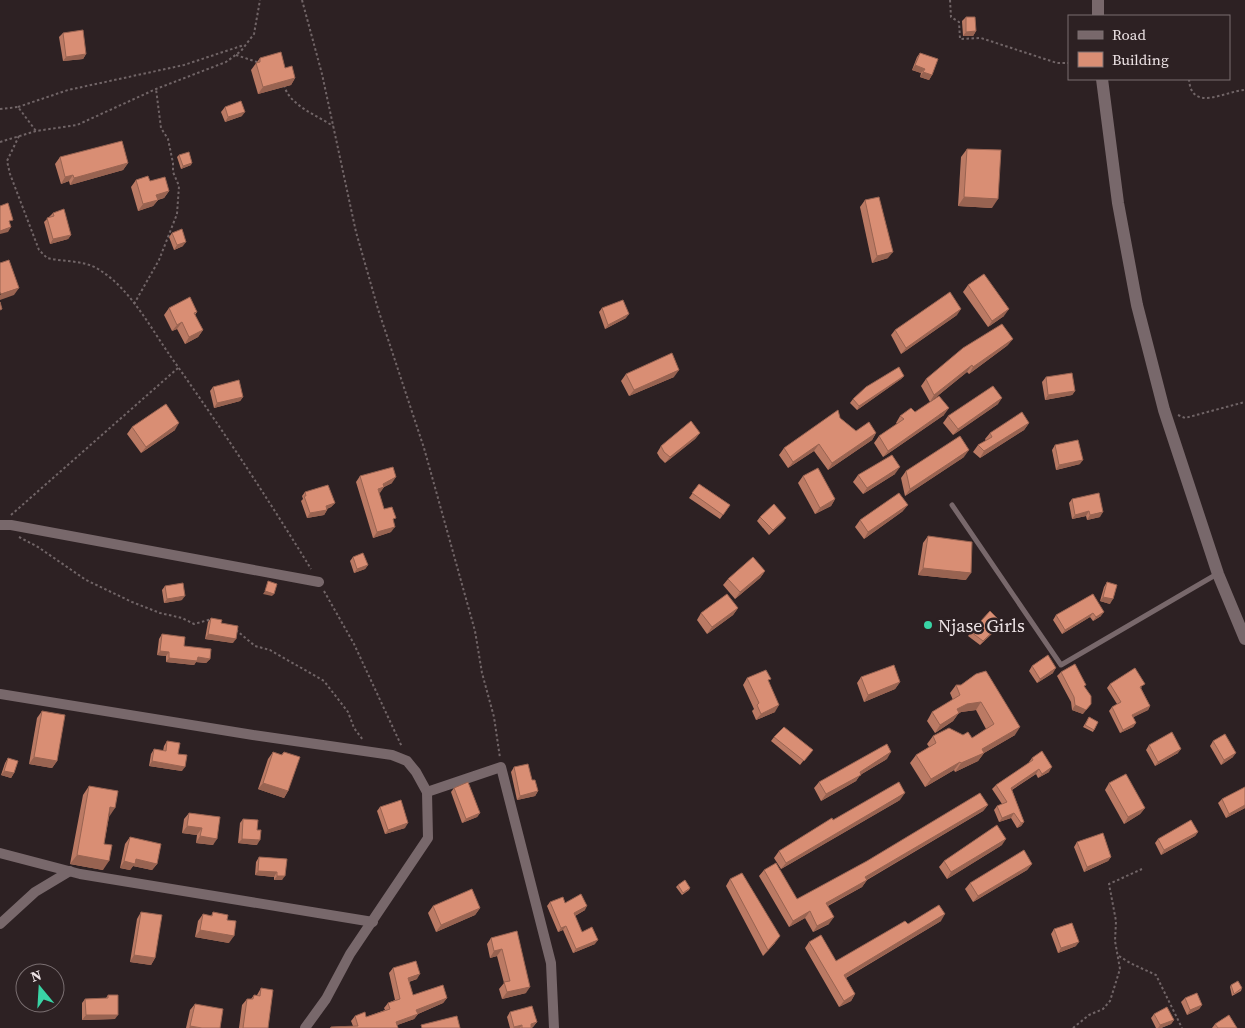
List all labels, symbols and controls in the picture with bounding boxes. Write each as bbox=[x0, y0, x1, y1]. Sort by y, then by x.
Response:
legend bbox=[1068, 15, 1230, 80]
text: Road bbox=[1112, 24, 1146, 45]
text: Building bbox=[1112, 49, 1169, 70]
place label: Njase Girls bbox=[938, 613, 1025, 638]
marker: Njase Girls bbox=[922, 619, 934, 631]
north arrow bbox=[15, 963, 65, 1013]
text: N bbox=[28, 965, 44, 987]

